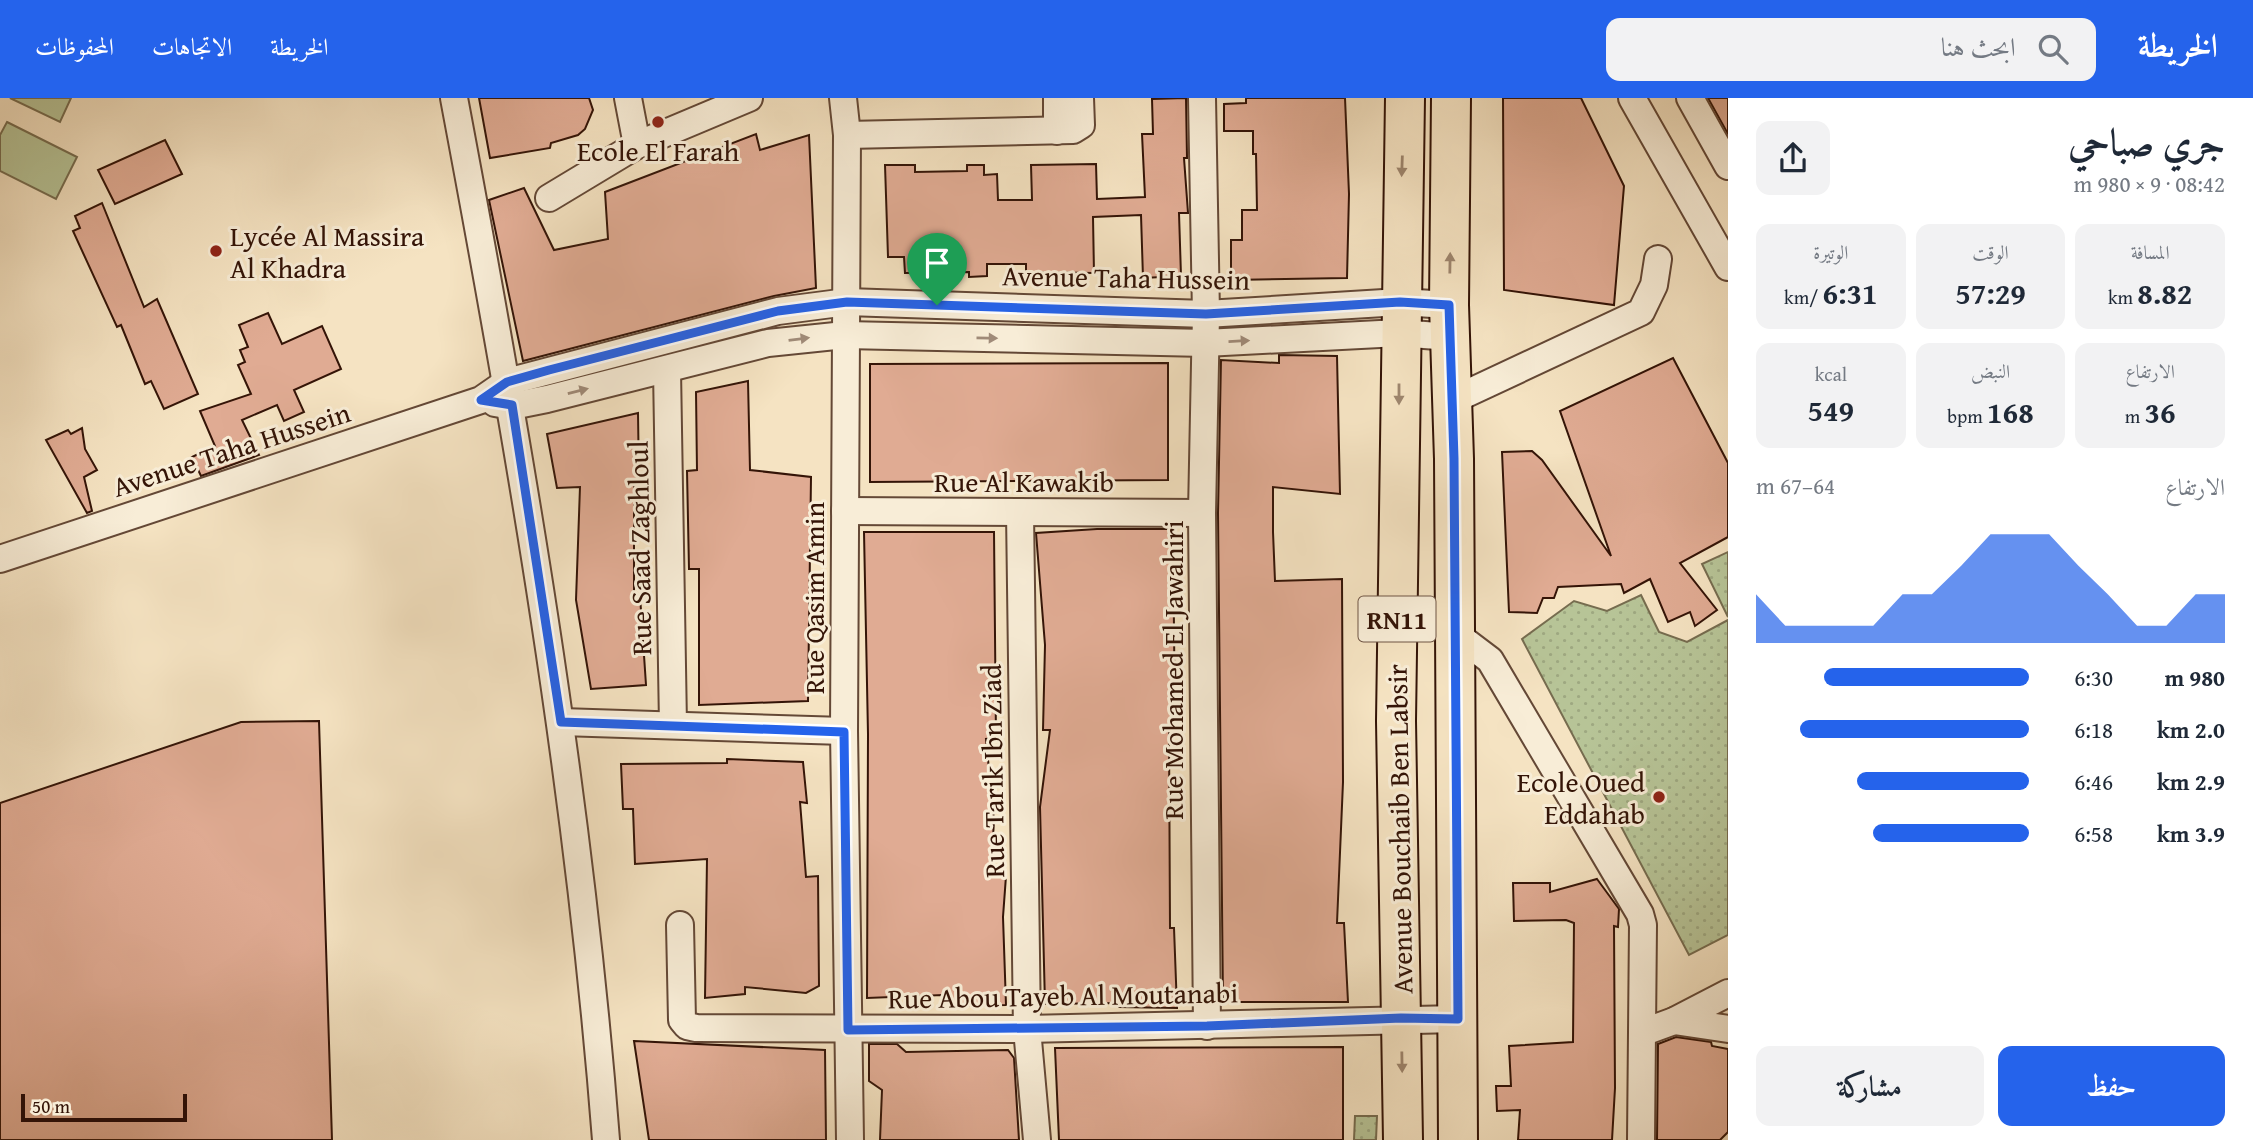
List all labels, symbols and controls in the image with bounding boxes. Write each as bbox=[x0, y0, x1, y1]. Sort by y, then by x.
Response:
search box bbox=[1606, 18, 2096, 81]
text: الخريطة bbox=[2138, 21, 2218, 69]
text: ابحث هنا bbox=[1941, 27, 2016, 66]
text: المحفوظات bbox=[35, 29, 114, 64]
text: الاتجاهات bbox=[152, 29, 232, 64]
text: الخريطة bbox=[270, 29, 329, 64]
icon: search bbox=[2034, 30, 2072, 68]
text: جري صباحي bbox=[2068, 113, 2225, 169]
marker: Ecole El Farah bbox=[650, 114, 666, 130]
button: share bbox=[1756, 121, 1830, 195]
place label: Ecole El Farah bbox=[577, 130, 739, 171]
one-way arrow bbox=[1397, 155, 1408, 177]
text: 08:42 · 9 × 980 m bbox=[2073, 167, 2225, 200]
place label: Lycée Al Massira Al Khadra bbox=[230, 215, 425, 288]
pin bbox=[907, 233, 967, 305]
text: الوتيرة bbox=[1813, 238, 1848, 266]
text: الوقت bbox=[1972, 238, 2009, 266]
text: المسافة bbox=[2131, 238, 2170, 266]
marker: Lycée Al Massira Al Khadra bbox=[208, 243, 224, 259]
icon: arrive bbox=[918, 244, 956, 282]
one-way arrow bbox=[1444, 252, 1456, 274]
street label: Avenue Taha Hussein bbox=[1002, 254, 1251, 300]
text: 6:31 bbox=[1822, 271, 1878, 315]
text: 57:29 bbox=[1955, 271, 2026, 315]
text: 8.82 bbox=[2137, 271, 2192, 315]
text: /km bbox=[1784, 283, 1822, 311]
text: km bbox=[2108, 283, 2137, 311]
one-way arrow bbox=[788, 333, 810, 344]
one-way arrow bbox=[976, 333, 998, 344]
one-way arrow bbox=[1228, 336, 1250, 347]
text: النبض bbox=[1971, 357, 2010, 385]
text: الارتفاع bbox=[2126, 357, 2175, 385]
text: kcal bbox=[1815, 360, 1847, 388]
one-way arrow bbox=[1393, 383, 1405, 405]
one-way arrow bbox=[567, 386, 589, 397]
text: 549 bbox=[1808, 388, 1854, 432]
text: 168 bbox=[1987, 390, 2034, 434]
text: 36 bbox=[2144, 390, 2176, 434]
street label: Avenue Taha Hussein bbox=[107, 391, 355, 507]
text: bpm bbox=[1947, 402, 1987, 430]
text: m bbox=[2125, 402, 2144, 430]
street label: Rue Saad Zaghloul bbox=[617, 440, 661, 656]
street label: Rue Al Kawakib bbox=[934, 461, 1114, 502]
text: 64–67 m bbox=[1756, 469, 1835, 502]
text: الارتفاع bbox=[2165, 470, 2225, 503]
street label: Rue Qasim Amin bbox=[793, 502, 834, 694]
street label: Rue Mohamed El Jawahiri bbox=[1152, 520, 1193, 820]
road number: RN11 bbox=[1358, 597, 1436, 642]
text: 6:30 bbox=[2074, 661, 2113, 694]
text: 980 m bbox=[2164, 661, 2225, 694]
street label: Avenue Bouchaib Ben Labsir bbox=[1376, 663, 1422, 994]
street label: Rue Tarik Ibn Ziad bbox=[970, 664, 1014, 878]
text: 6:18 bbox=[2074, 713, 2113, 746]
text: 2.0 km bbox=[2157, 713, 2225, 746]
place label: Ecole Oued Eddahab bbox=[1517, 761, 1645, 834]
text: 6:46 bbox=[2074, 765, 2113, 798]
text: 2.9 km bbox=[2157, 765, 2225, 798]
marker: Ecole Oued Eddahab bbox=[1651, 789, 1667, 805]
text: 6:58 bbox=[2074, 817, 2113, 850]
text: 3.9 km bbox=[2157, 817, 2225, 850]
street label: Rue Abou Tayeb Al Moutanabi bbox=[887, 971, 1239, 1019]
button: مشاركة bbox=[1756, 1046, 1984, 1126]
button: حفظ bbox=[1998, 1046, 2225, 1126]
one-way arrow bbox=[1396, 1051, 1408, 1073]
scale bar bbox=[21, 1091, 187, 1123]
text: 50 m bbox=[32, 1092, 70, 1120]

